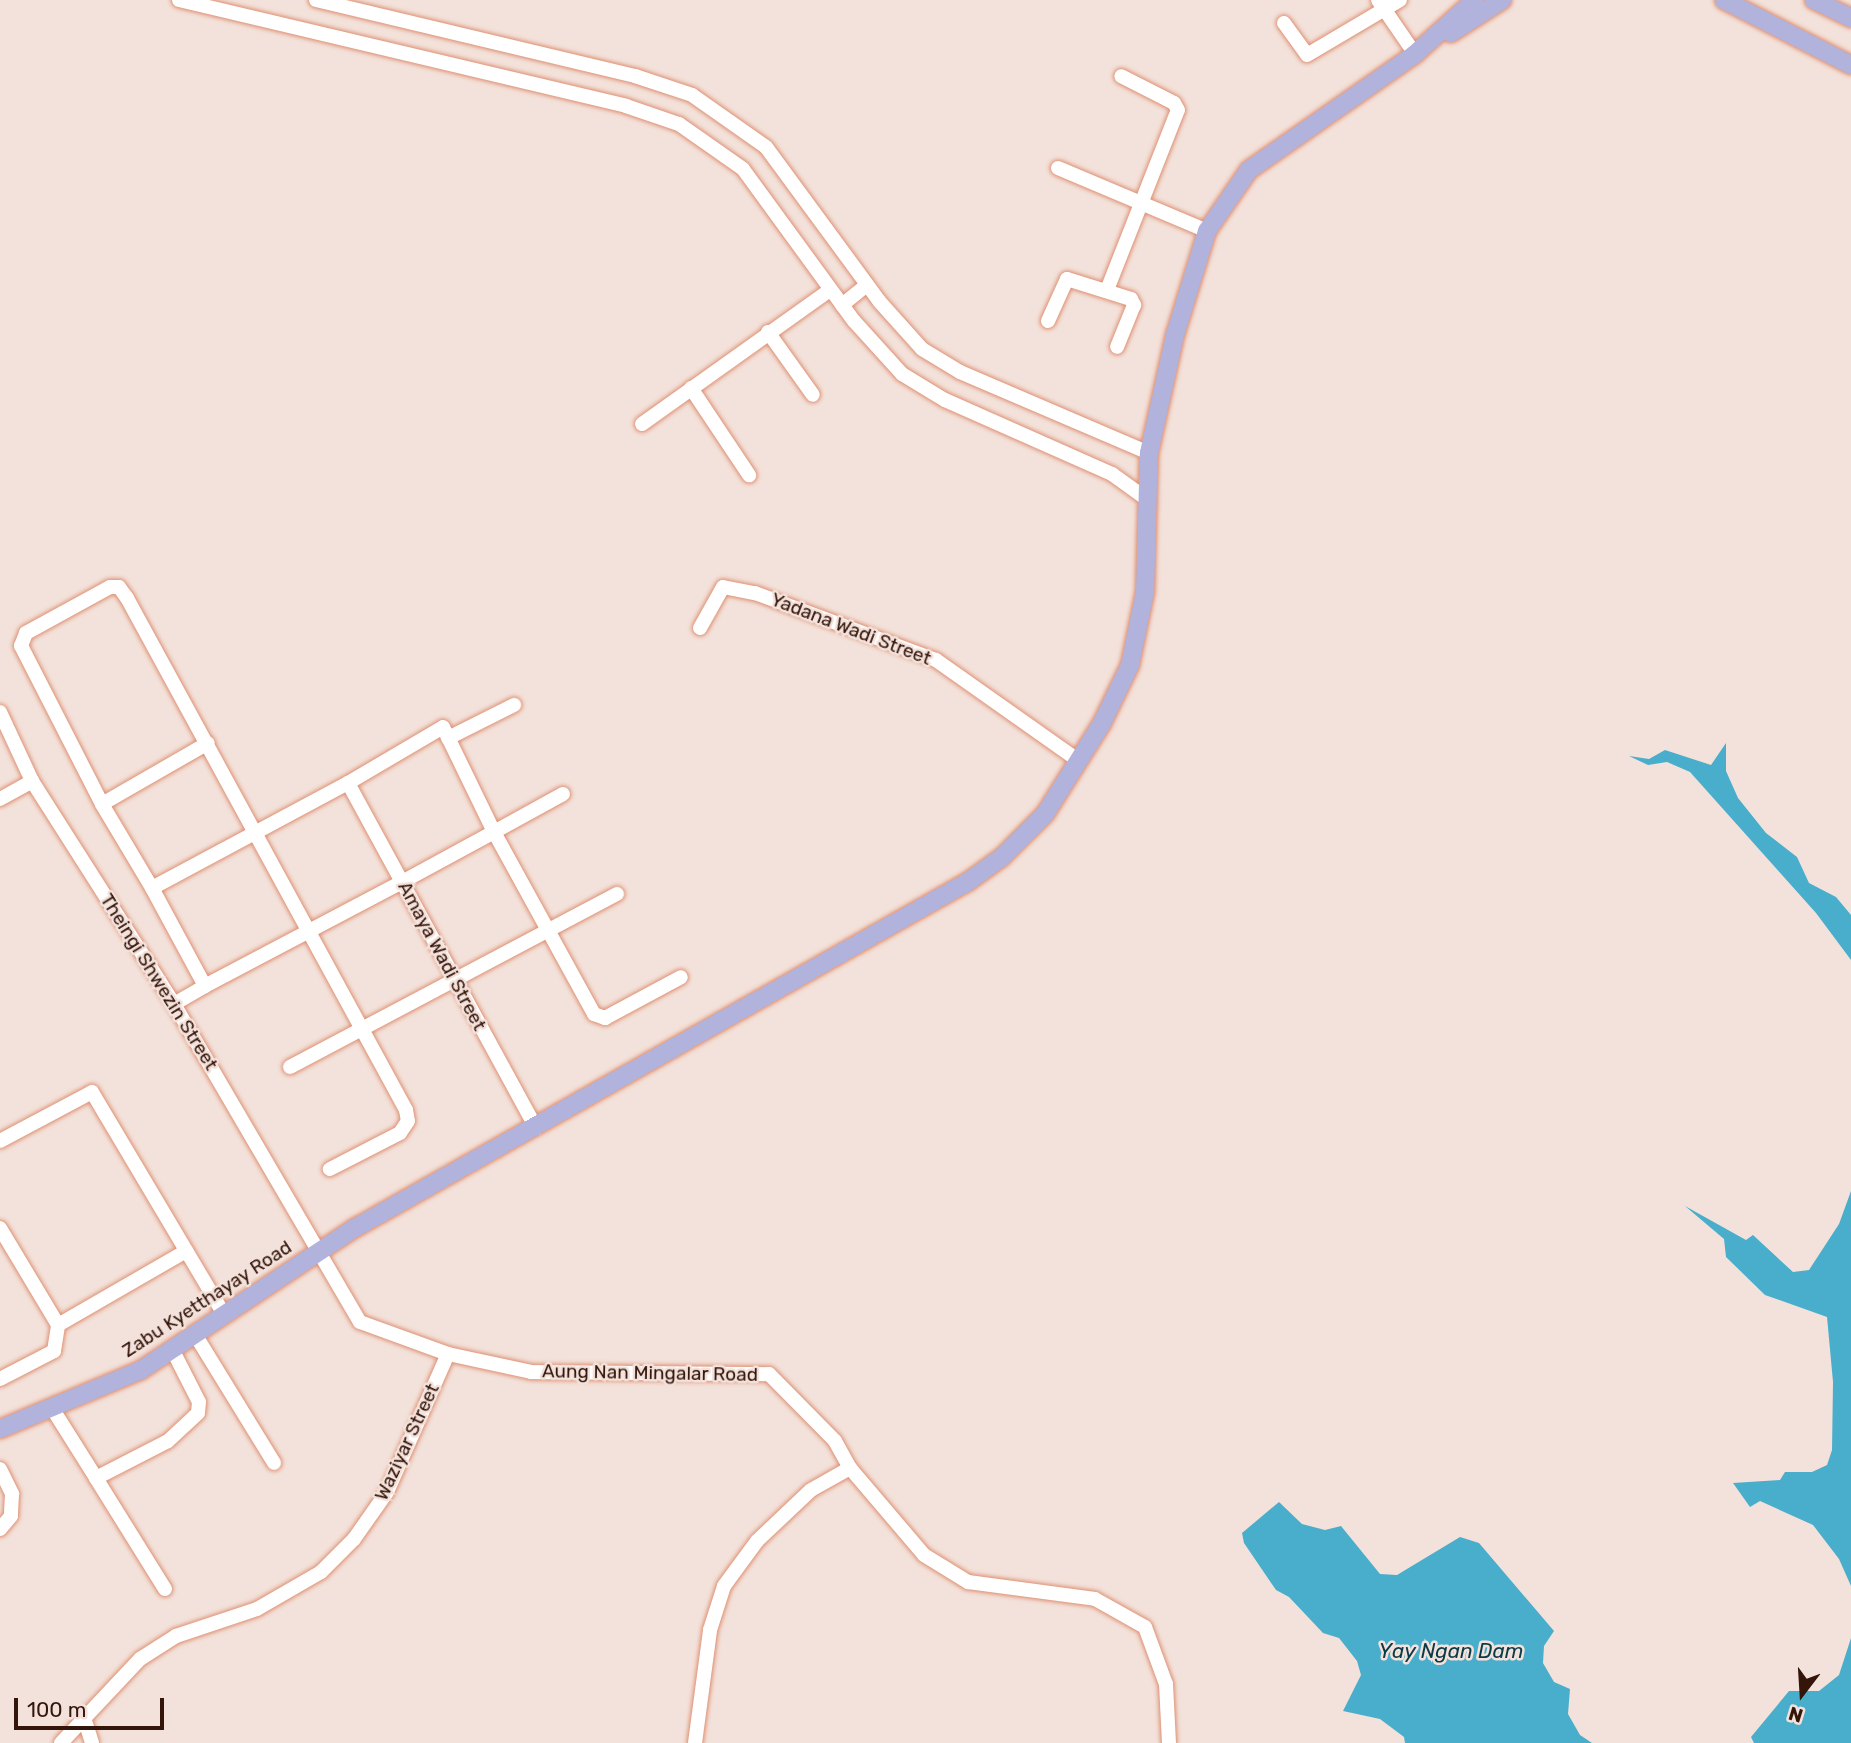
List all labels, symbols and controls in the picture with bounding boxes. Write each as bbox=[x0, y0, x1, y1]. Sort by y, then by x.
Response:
street label: Yadana Wadi Street bbox=[767, 588, 935, 670]
street label: Amaya Wadi Street bbox=[393, 877, 491, 1035]
street label: Theingi Shwezin Street bbox=[95, 890, 223, 1074]
street label: Zabu Kyetthayay Road bbox=[118, 1236, 296, 1362]
street label: Aung Nan Mingalar Road bbox=[542, 1360, 758, 1386]
street label: Waziyar Street bbox=[370, 1380, 444, 1504]
water label: Yay Ngan Dam bbox=[1378, 1638, 1524, 1664]
north arrow bbox=[1767, 1659, 1837, 1729]
scale bar bbox=[18, 1684, 168, 1728]
text: 100 m bbox=[27, 1697, 86, 1722]
text: N bbox=[1786, 1702, 1806, 1728]

